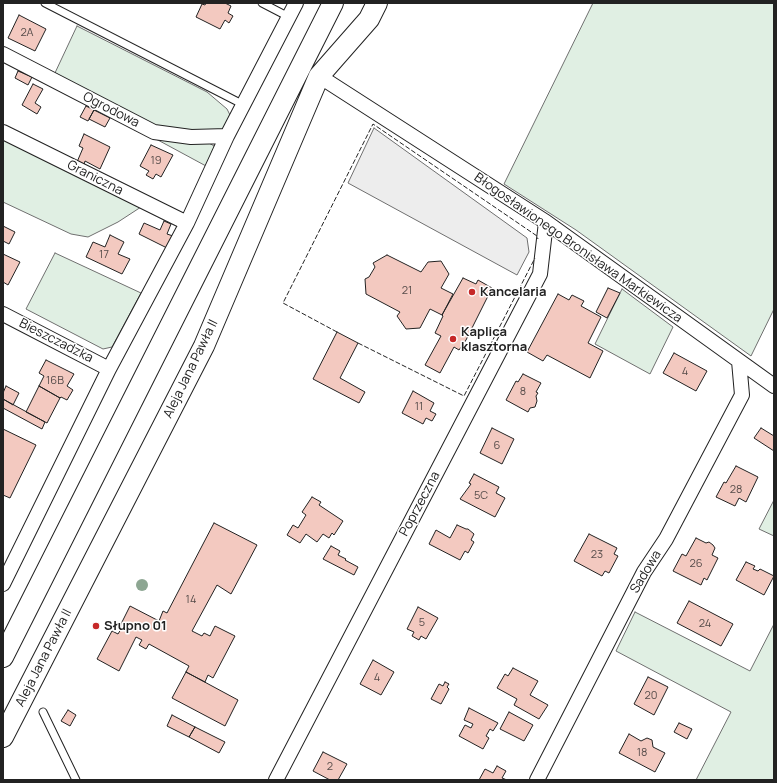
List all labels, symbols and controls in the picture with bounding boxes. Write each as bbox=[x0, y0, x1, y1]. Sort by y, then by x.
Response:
house number: 2A bbox=[20, 26, 34, 40]
street label: Ogrodowa bbox=[80, 89, 142, 131]
house number: 19 bbox=[150, 154, 162, 168]
street label: Graniczna bbox=[64, 157, 126, 199]
street label: Błogosławionego Bronisława Markiewicza bbox=[471, 170, 685, 326]
house number: 17 bbox=[99, 248, 109, 262]
house number: 21 bbox=[402, 284, 412, 298]
place label: Kancelaria bbox=[480, 284, 546, 300]
marker: Kancelaria bbox=[467, 287, 477, 297]
street label: Bieszczadzka bbox=[16, 316, 96, 366]
street label: Aleja Jana Pawła II bbox=[160, 317, 222, 421]
place label: Kaplica klasztorna bbox=[461, 324, 527, 355]
marker: Kaplica klasztorna bbox=[448, 334, 458, 344]
house number: 4 bbox=[682, 365, 688, 379]
house number: 16B bbox=[46, 374, 64, 388]
house number: 8 bbox=[520, 385, 526, 399]
house number: 11 bbox=[415, 400, 423, 414]
house number: 6 bbox=[494, 439, 500, 453]
street label: Poprzeczna bbox=[396, 469, 444, 539]
house number: 28 bbox=[730, 483, 742, 497]
house number: 5C bbox=[474, 489, 488, 503]
house number: 23 bbox=[591, 548, 603, 562]
street label: Sadowa bbox=[627, 548, 665, 596]
house number: 26 bbox=[689, 557, 703, 571]
house number: 14 bbox=[186, 593, 196, 607]
street label: Aleja Jana Pawła II bbox=[13, 607, 75, 709]
house number: 5 bbox=[419, 616, 425, 630]
house number: 24 bbox=[699, 617, 711, 631]
place label: Słupno 01 bbox=[104, 618, 167, 634]
marker: Słupno 01 bbox=[91, 621, 101, 631]
house number: 4 bbox=[374, 671, 380, 685]
house number: 20 bbox=[645, 689, 657, 703]
house number: 18 bbox=[637, 746, 647, 760]
house number: 2 bbox=[327, 760, 333, 774]

